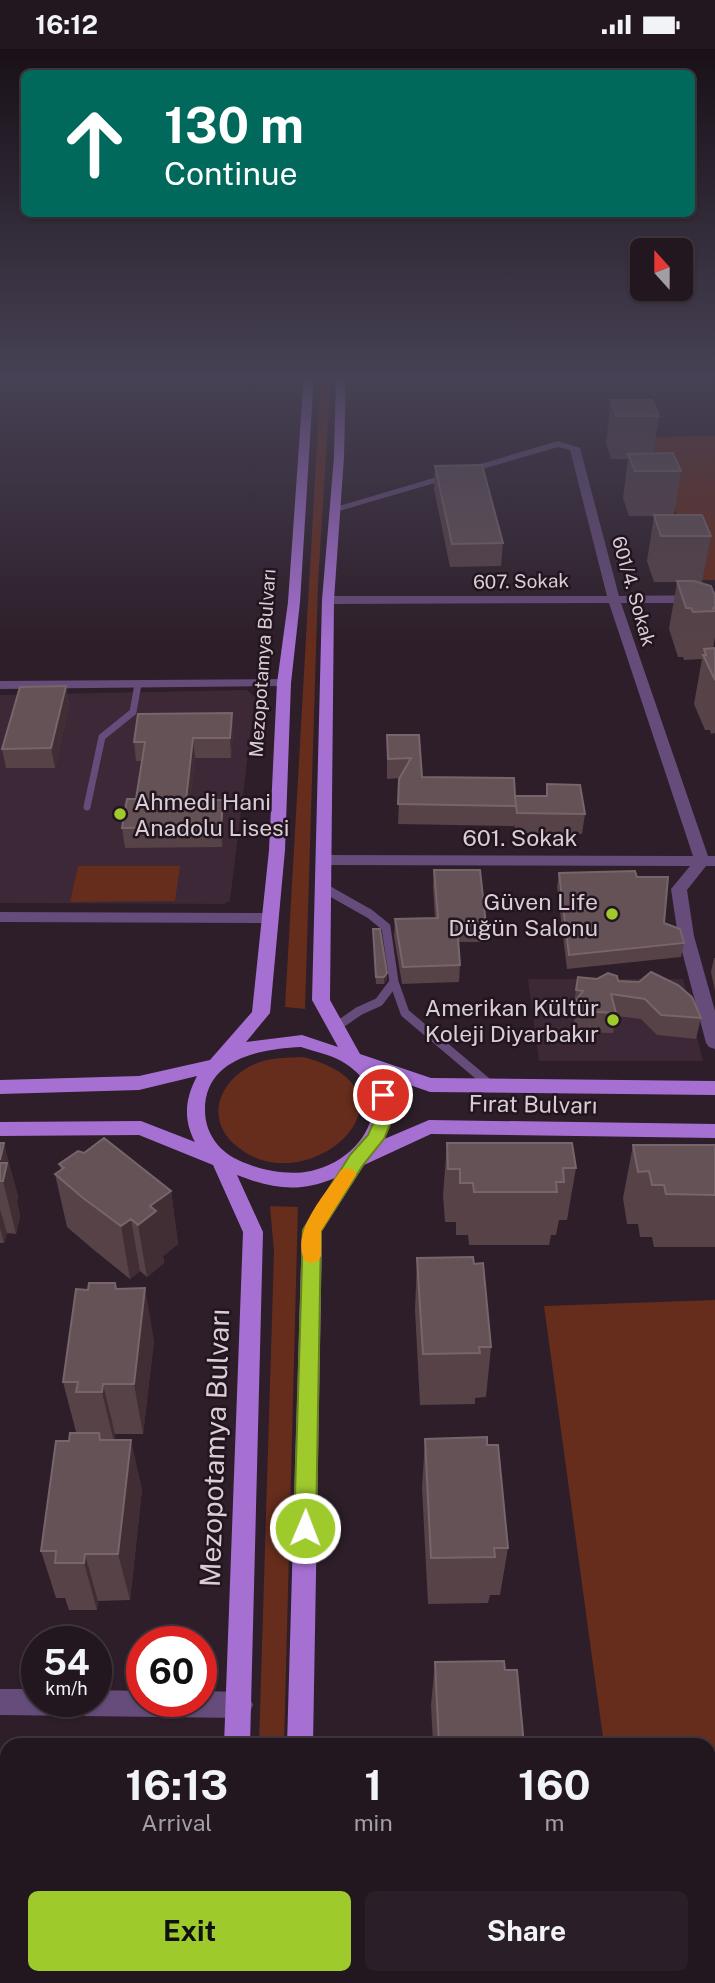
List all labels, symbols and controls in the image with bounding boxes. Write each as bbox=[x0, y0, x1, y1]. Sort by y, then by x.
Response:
text: 16:12 bbox=[35, 9, 98, 40]
text: 130 m bbox=[164, 96, 304, 154]
icon: ahead bbox=[49, 98, 140, 189]
text: Continue bbox=[164, 155, 298, 192]
north arrow bbox=[630, 238, 693, 301]
map controls bbox=[630, 238, 693, 301]
street label: 601/4. Sokak bbox=[608, 533, 660, 649]
street label: Mezopotamya Bulvarı bbox=[244, 568, 280, 758]
street label: 607. Sokak bbox=[473, 569, 569, 593]
place label: Ahmedi Hani Anadolu Lisesi bbox=[134, 788, 289, 841]
marker: Ahmedi Hani Anadolu Lisesi bbox=[112, 806, 128, 822]
street label: 601. Sokak bbox=[463, 824, 578, 851]
place label: Güven Life Düğün Salonu bbox=[448, 888, 598, 941]
marker: Güven Life Düğün Salonu bbox=[604, 906, 620, 922]
place label: Amerikan Kültür Koleji Diyarbakır bbox=[425, 994, 599, 1047]
marker: Amerikan Kültür Koleji Diyarbakır bbox=[605, 1012, 621, 1028]
pin bbox=[353, 1065, 413, 1125]
icon: arrive bbox=[364, 1076, 402, 1114]
street label: Fırat Bulvarı bbox=[468, 1089, 598, 1119]
street label: Mezopotamya Bulvarı bbox=[193, 1308, 235, 1588]
position arrow bbox=[268, 1491, 342, 1565]
speed limit sign: 60 bbox=[126, 1626, 217, 1717]
text: 54 bbox=[43, 1642, 90, 1683]
text: km/h bbox=[45, 1678, 88, 1699]
text: 16:13 bbox=[125, 1760, 228, 1809]
text: 1 bbox=[364, 1760, 382, 1809]
text: 160 bbox=[518, 1760, 591, 1809]
text: Arrival bbox=[141, 1809, 212, 1836]
text: min bbox=[354, 1809, 393, 1836]
text: m bbox=[544, 1809, 564, 1836]
button: Exit bbox=[28, 1891, 351, 1971]
button: Share bbox=[365, 1891, 688, 1971]

